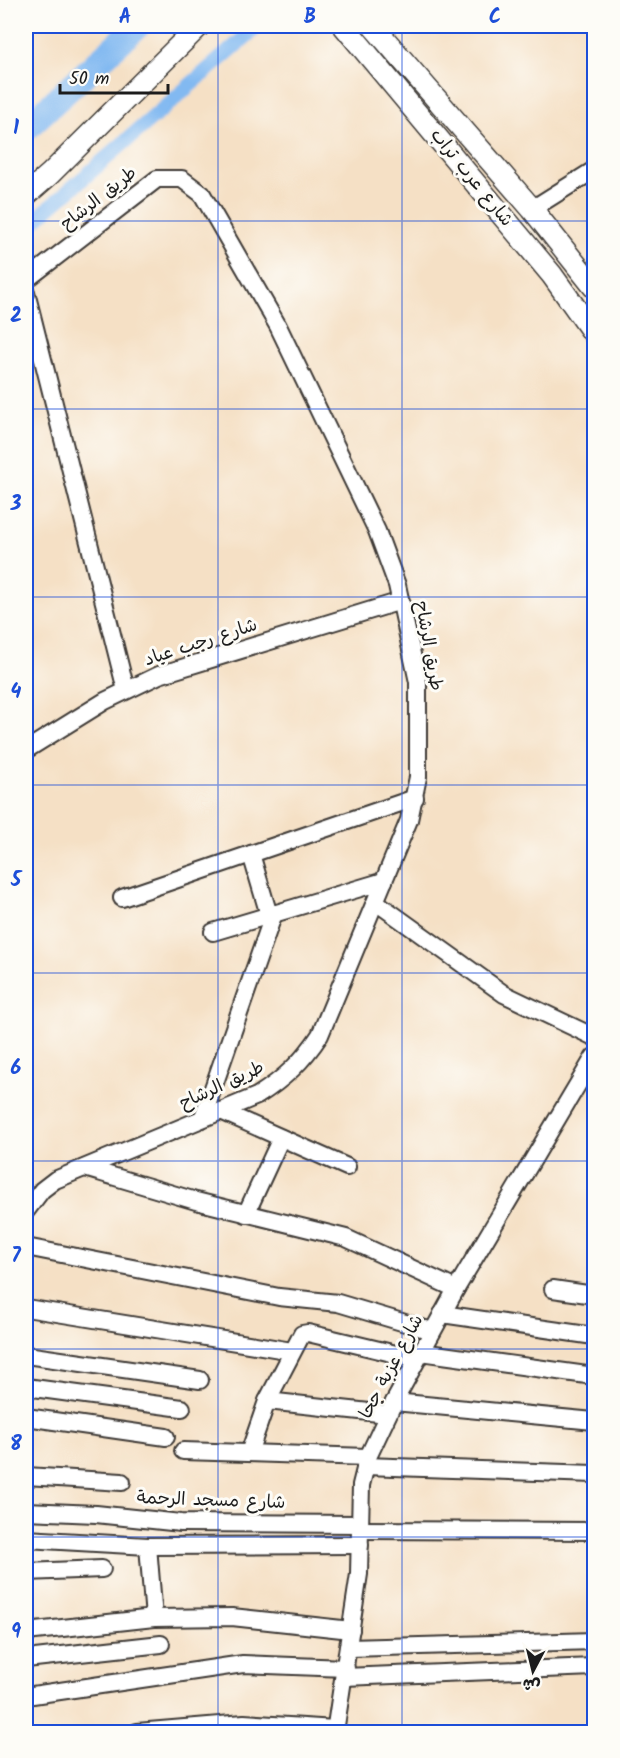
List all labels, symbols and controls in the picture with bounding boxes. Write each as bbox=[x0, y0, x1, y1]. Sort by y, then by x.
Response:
text: A bbox=[119, 2, 131, 34]
text: B bbox=[304, 2, 316, 34]
text: C bbox=[489, 2, 501, 34]
scale bar bbox=[60, 57, 168, 95]
text: 50 m bbox=[69, 65, 109, 94]
text: 1 bbox=[13, 113, 19, 145]
street label: شارع عرب تراب bbox=[422, 122, 520, 234]
street label: طريق الرشاح bbox=[54, 160, 144, 238]
text: 2 bbox=[10, 301, 22, 333]
text: 3 bbox=[10, 489, 22, 521]
street label: طريق الرشاح bbox=[406, 599, 450, 693]
street label: شارع رجب عياد bbox=[141, 611, 261, 675]
text: 4 bbox=[11, 677, 22, 709]
text: 5 bbox=[10, 865, 23, 897]
text: 6 bbox=[11, 1053, 22, 1085]
street label: طريق الرشاح bbox=[175, 1054, 269, 1118]
text: 7 bbox=[11, 1241, 21, 1273]
street label: شارع عزبة جحا bbox=[352, 1309, 432, 1425]
text: 8 bbox=[10, 1429, 22, 1461]
street label: شارع مسجد الرحمة bbox=[136, 1484, 286, 1518]
text: 9 bbox=[11, 1617, 21, 1649]
north arrow bbox=[503, 1641, 563, 1701]
text: ش bbox=[521, 1671, 542, 1698]

